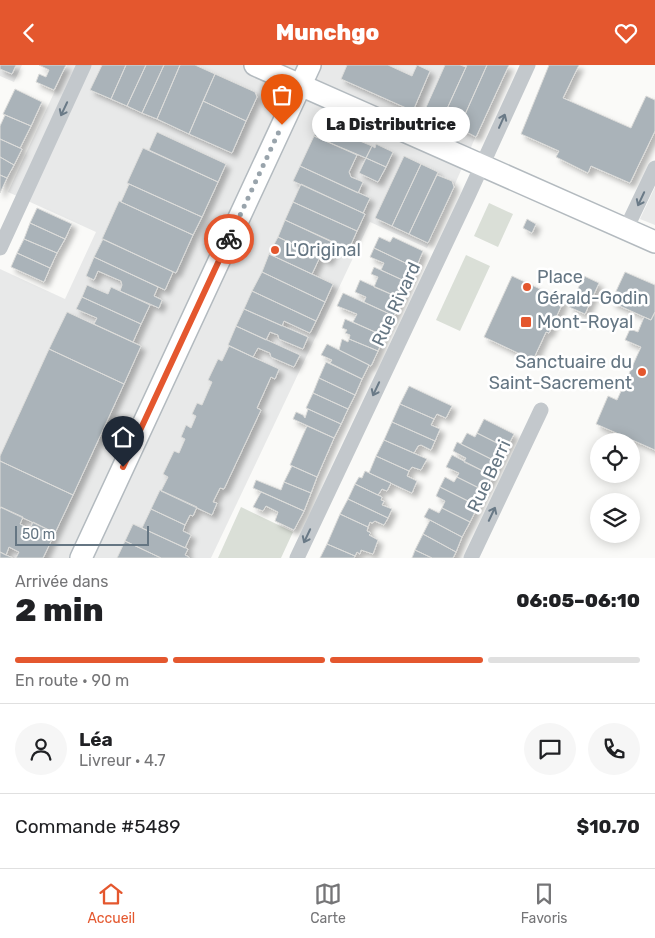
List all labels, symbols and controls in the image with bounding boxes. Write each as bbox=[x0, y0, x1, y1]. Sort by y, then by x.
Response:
icon: back bbox=[15, 19, 43, 47]
text: Munchgo bbox=[276, 19, 379, 46]
icon: heart bbox=[612, 19, 640, 47]
pin bbox=[261, 74, 303, 125]
icon: bag bbox=[268, 81, 296, 109]
one-way arrow bbox=[59, 101, 68, 116]
callout: La Distributrice bbox=[312, 107, 470, 143]
one-way arrow bbox=[498, 114, 508, 129]
text: La Distributrice bbox=[326, 115, 456, 134]
one-way arrow bbox=[636, 191, 645, 206]
courier bbox=[204, 214, 254, 264]
icon: bike bbox=[215, 225, 243, 253]
place label: L'Original bbox=[285, 239, 361, 261]
marker: L'Original bbox=[269, 244, 281, 256]
street label: Rue Rivard bbox=[367, 258, 425, 350]
place label: Place Gérald-Godin bbox=[537, 266, 648, 309]
marker: Place Gérald-Godin bbox=[521, 281, 533, 293]
place label: Mont-Royal bbox=[537, 311, 633, 333]
marker: Mont-Royal bbox=[519, 315, 533, 329]
place label: Sanctuaire du Saint-Sacrement bbox=[489, 351, 632, 394]
marker: Sanctuaire du Saint-Sacrement bbox=[636, 366, 648, 378]
one-way arrow bbox=[371, 381, 381, 396]
pin bbox=[102, 416, 144, 467]
icon: home bbox=[109, 423, 137, 451]
map controls bbox=[590, 433, 640, 543]
button: locate bbox=[590, 433, 640, 483]
street label: Rue Berri bbox=[463, 436, 515, 516]
button: layers bbox=[590, 493, 640, 543]
one-way arrow bbox=[488, 507, 497, 522]
scale bar bbox=[15, 523, 149, 546]
text: 50 m bbox=[22, 526, 55, 543]
one-way arrow bbox=[302, 528, 312, 543]
text: Arrivée dans bbox=[15, 572, 108, 591]
text: 06:05–06:10 bbox=[516, 589, 640, 612]
text: 2 min bbox=[15, 591, 104, 629]
text: En route · 90 m bbox=[15, 671, 129, 690]
button: person bbox=[15, 723, 67, 775]
button: chat bbox=[524, 723, 576, 775]
button: phone bbox=[588, 723, 640, 775]
text: Léa bbox=[79, 728, 113, 751]
text: Livreur · 4.7 bbox=[79, 751, 166, 770]
text: Commande #5489 bbox=[15, 815, 181, 838]
text: $10.70 bbox=[576, 815, 640, 838]
tab: Accueil bbox=[87, 880, 135, 927]
tab: Carte bbox=[310, 880, 346, 927]
tab: Favoris bbox=[521, 880, 568, 927]

